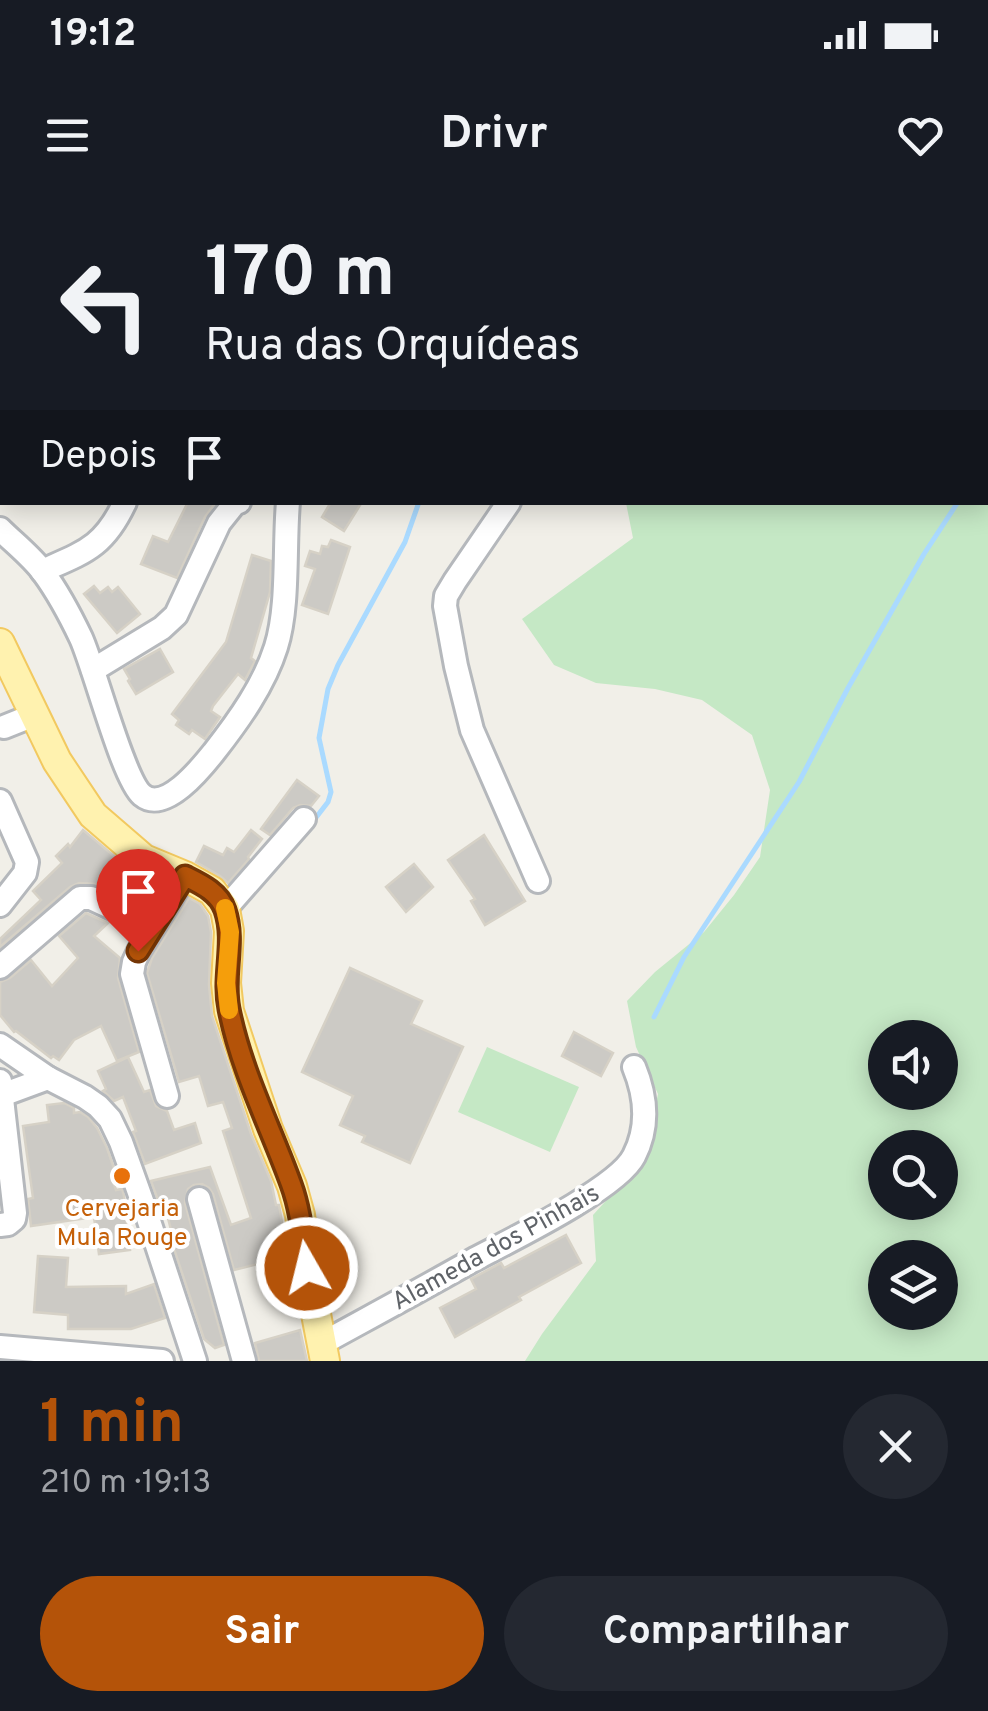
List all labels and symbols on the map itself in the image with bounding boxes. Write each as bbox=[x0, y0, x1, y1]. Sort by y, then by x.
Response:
pin bbox=[96, 849, 181, 952]
marker: Cervejaria Mula Rouge bbox=[111, 1165, 133, 1187]
street label: Alameda dos Pinhais bbox=[387, 1178, 606, 1319]
place label: Cervejaria Mula Rouge bbox=[56, 1194, 188, 1255]
position arrow bbox=[255, 1216, 359, 1320]

